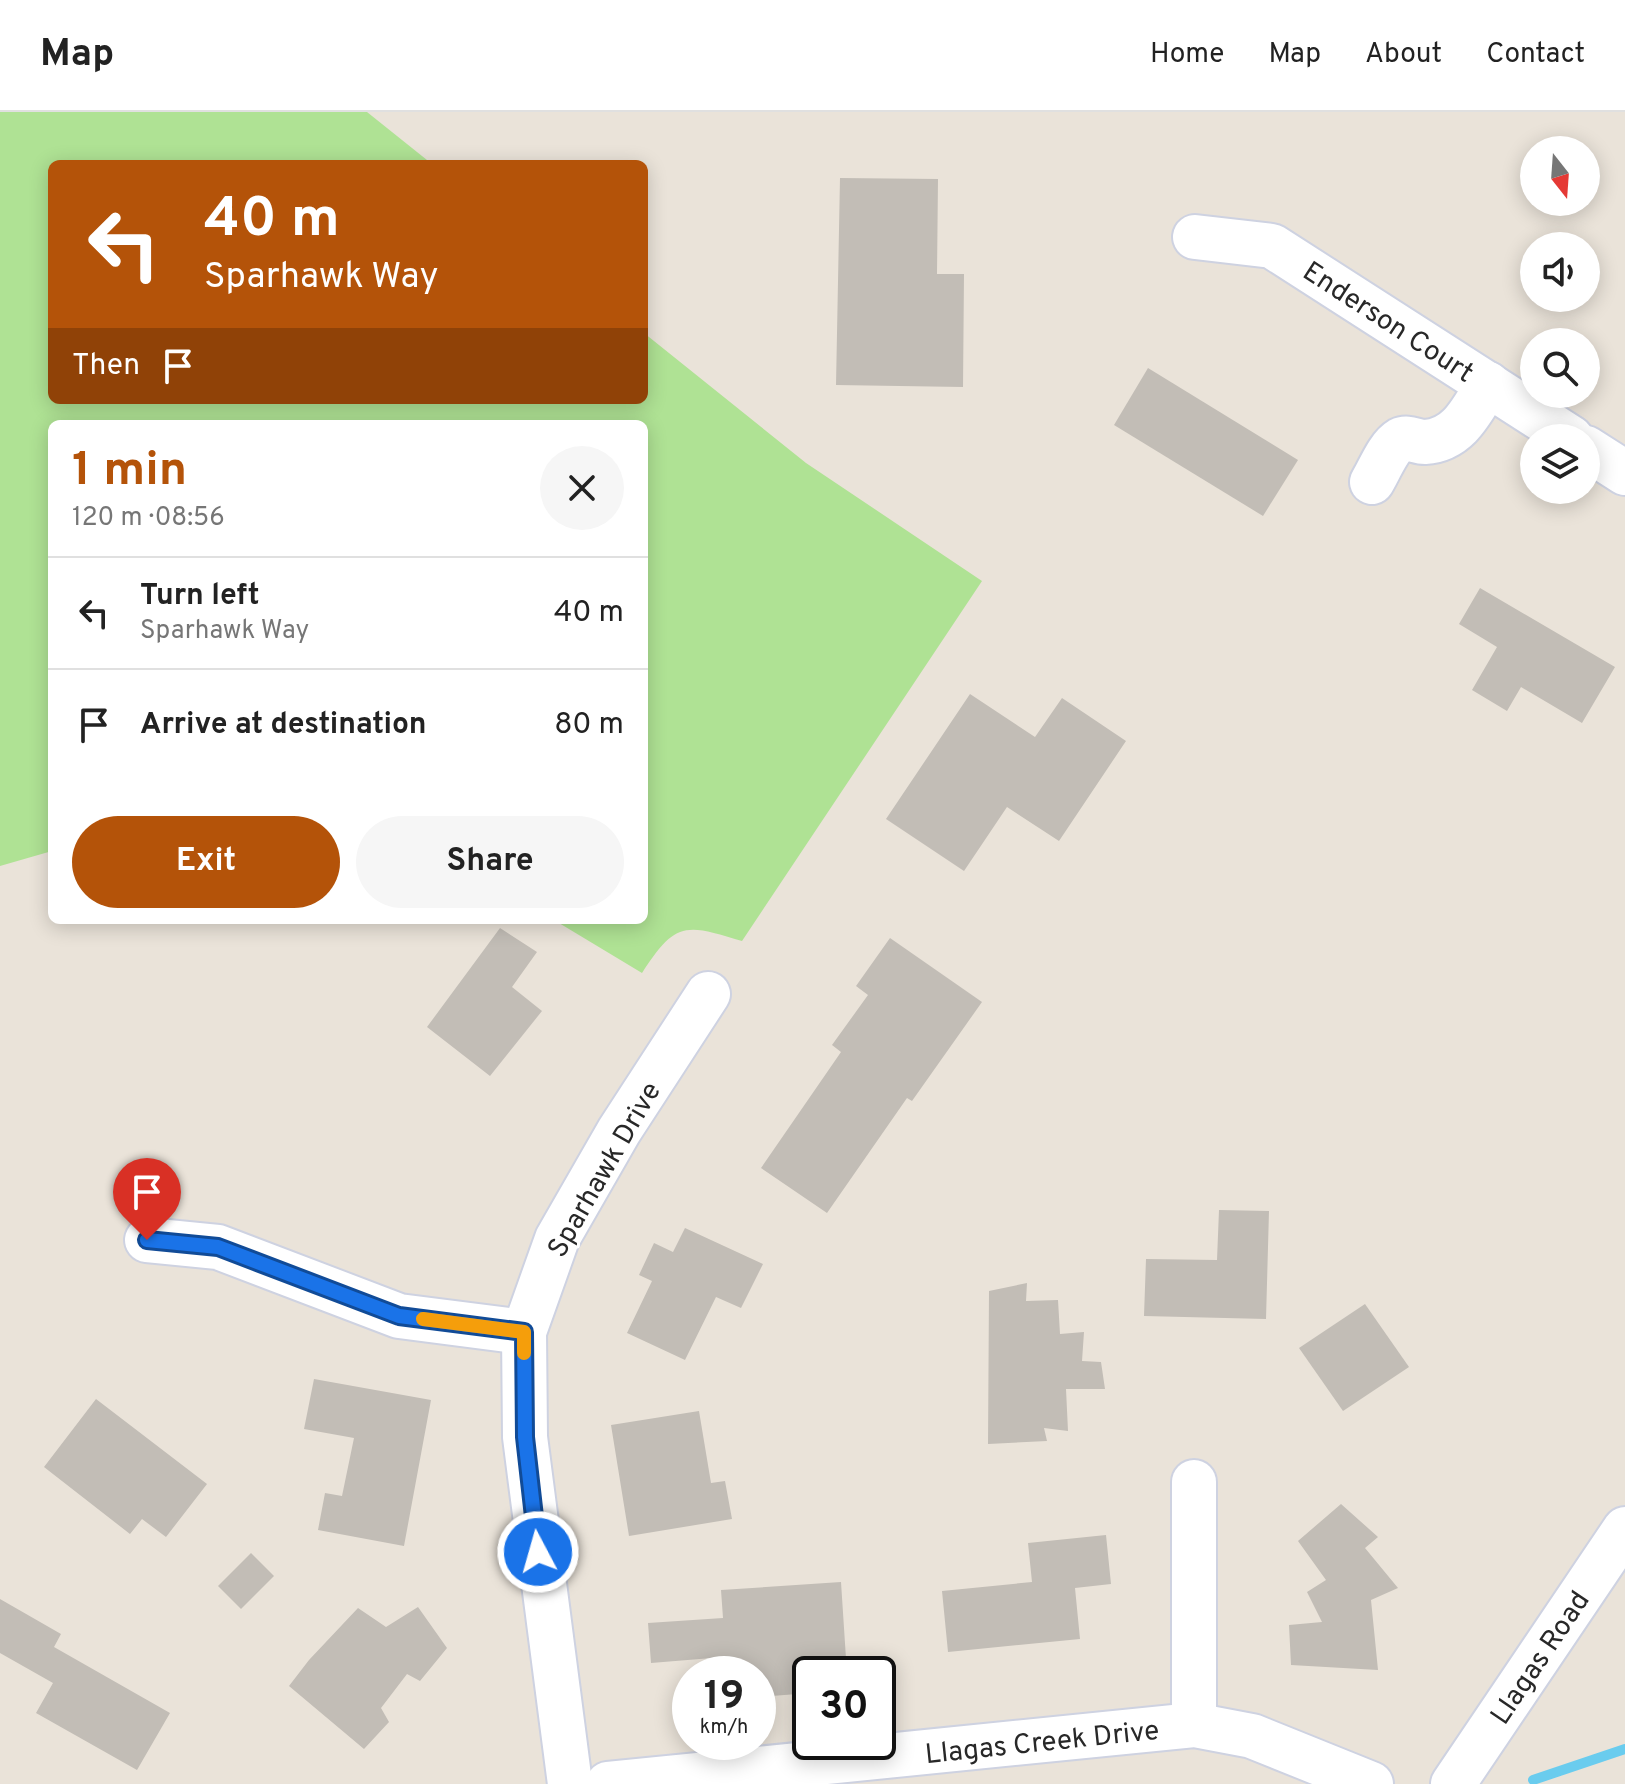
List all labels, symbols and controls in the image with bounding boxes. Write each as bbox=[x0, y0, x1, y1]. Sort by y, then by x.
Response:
text: Map bbox=[40, 31, 114, 80]
text: Home bbox=[1150, 37, 1224, 73]
text: Map bbox=[1268, 37, 1321, 73]
text: About bbox=[1365, 37, 1442, 73]
text: Contact bbox=[1486, 37, 1585, 73]
north arrow bbox=[1520, 136, 1600, 216]
map controls bbox=[1520, 136, 1600, 504]
text: 40 m bbox=[204, 186, 340, 256]
icon: left bbox=[72, 192, 176, 296]
button: sound bbox=[1520, 232, 1600, 312]
text: Sparhawk Way bbox=[204, 255, 439, 301]
street label: Enderson Court bbox=[1295, 255, 1480, 392]
button: search bbox=[1520, 328, 1600, 408]
icon: arrive bbox=[156, 344, 200, 388]
text: Then bbox=[72, 348, 140, 385]
button: layers bbox=[1520, 424, 1600, 504]
text: 1 min bbox=[72, 442, 187, 502]
button: close bbox=[540, 446, 624, 530]
text: 120 m · 08:56 bbox=[72, 502, 225, 535]
text: Turn left bbox=[140, 578, 260, 615]
icon: left bbox=[72, 591, 116, 635]
text: 40 m bbox=[554, 595, 624, 632]
text: Sparhawk Way bbox=[140, 615, 309, 648]
icon: arrive bbox=[72, 703, 116, 747]
text: Arrive at destination bbox=[140, 707, 426, 744]
text: 80 m bbox=[554, 707, 624, 744]
button: Exit bbox=[72, 816, 340, 908]
button: Share bbox=[356, 816, 624, 908]
street label: Sparhawk Drive bbox=[541, 1076, 670, 1265]
pin bbox=[113, 1158, 181, 1240]
icon: arrive bbox=[125, 1170, 169, 1214]
position arrow bbox=[496, 1510, 580, 1594]
street label: Llagas Road bbox=[1484, 1585, 1599, 1732]
speed limit sign: 30 bbox=[792, 1656, 896, 1760]
text: 19 bbox=[704, 1673, 744, 1723]
street label: Llagas Creek Drive bbox=[923, 1714, 1161, 1774]
text: km/h bbox=[700, 1715, 748, 1741]

